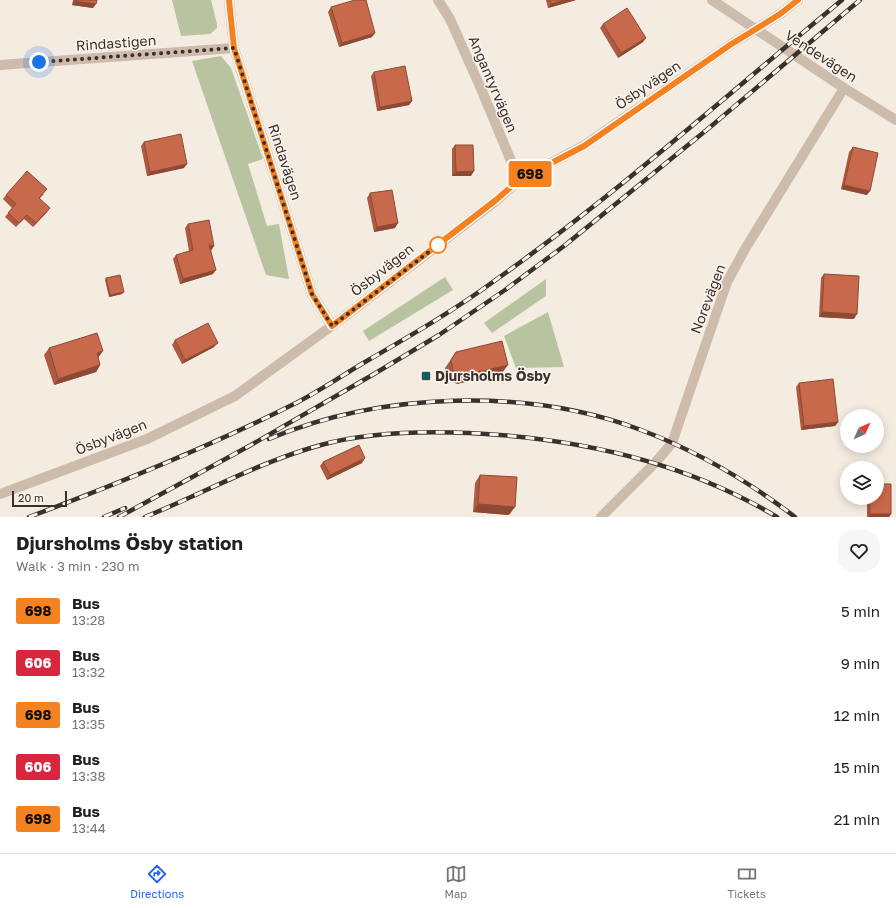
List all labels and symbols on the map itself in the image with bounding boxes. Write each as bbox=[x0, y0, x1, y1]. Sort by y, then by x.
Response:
street label: Vendevägen bbox=[782, 26, 861, 85]
street label: Rindastigen bbox=[75, 31, 157, 54]
street label: Angantyrvägen bbox=[465, 33, 521, 135]
your location bbox=[29, 52, 49, 72]
street label: Ösbyvägen bbox=[612, 57, 684, 113]
street label: Rindavägen bbox=[265, 122, 306, 202]
line badge: 698 bbox=[507, 161, 553, 187]
unlabelled marker bbox=[429, 236, 447, 254]
street label: Ösbyvägen bbox=[347, 240, 417, 299]
street label: Norevägen bbox=[687, 262, 729, 336]
place label: Djursholms Ösby bbox=[435, 367, 552, 384]
marker: Djursholms Ösby bbox=[420, 370, 432, 382]
north arrow bbox=[840, 409, 884, 453]
street label: Ösbyvägen bbox=[73, 415, 149, 458]
scale bar bbox=[12, 489, 67, 508]

